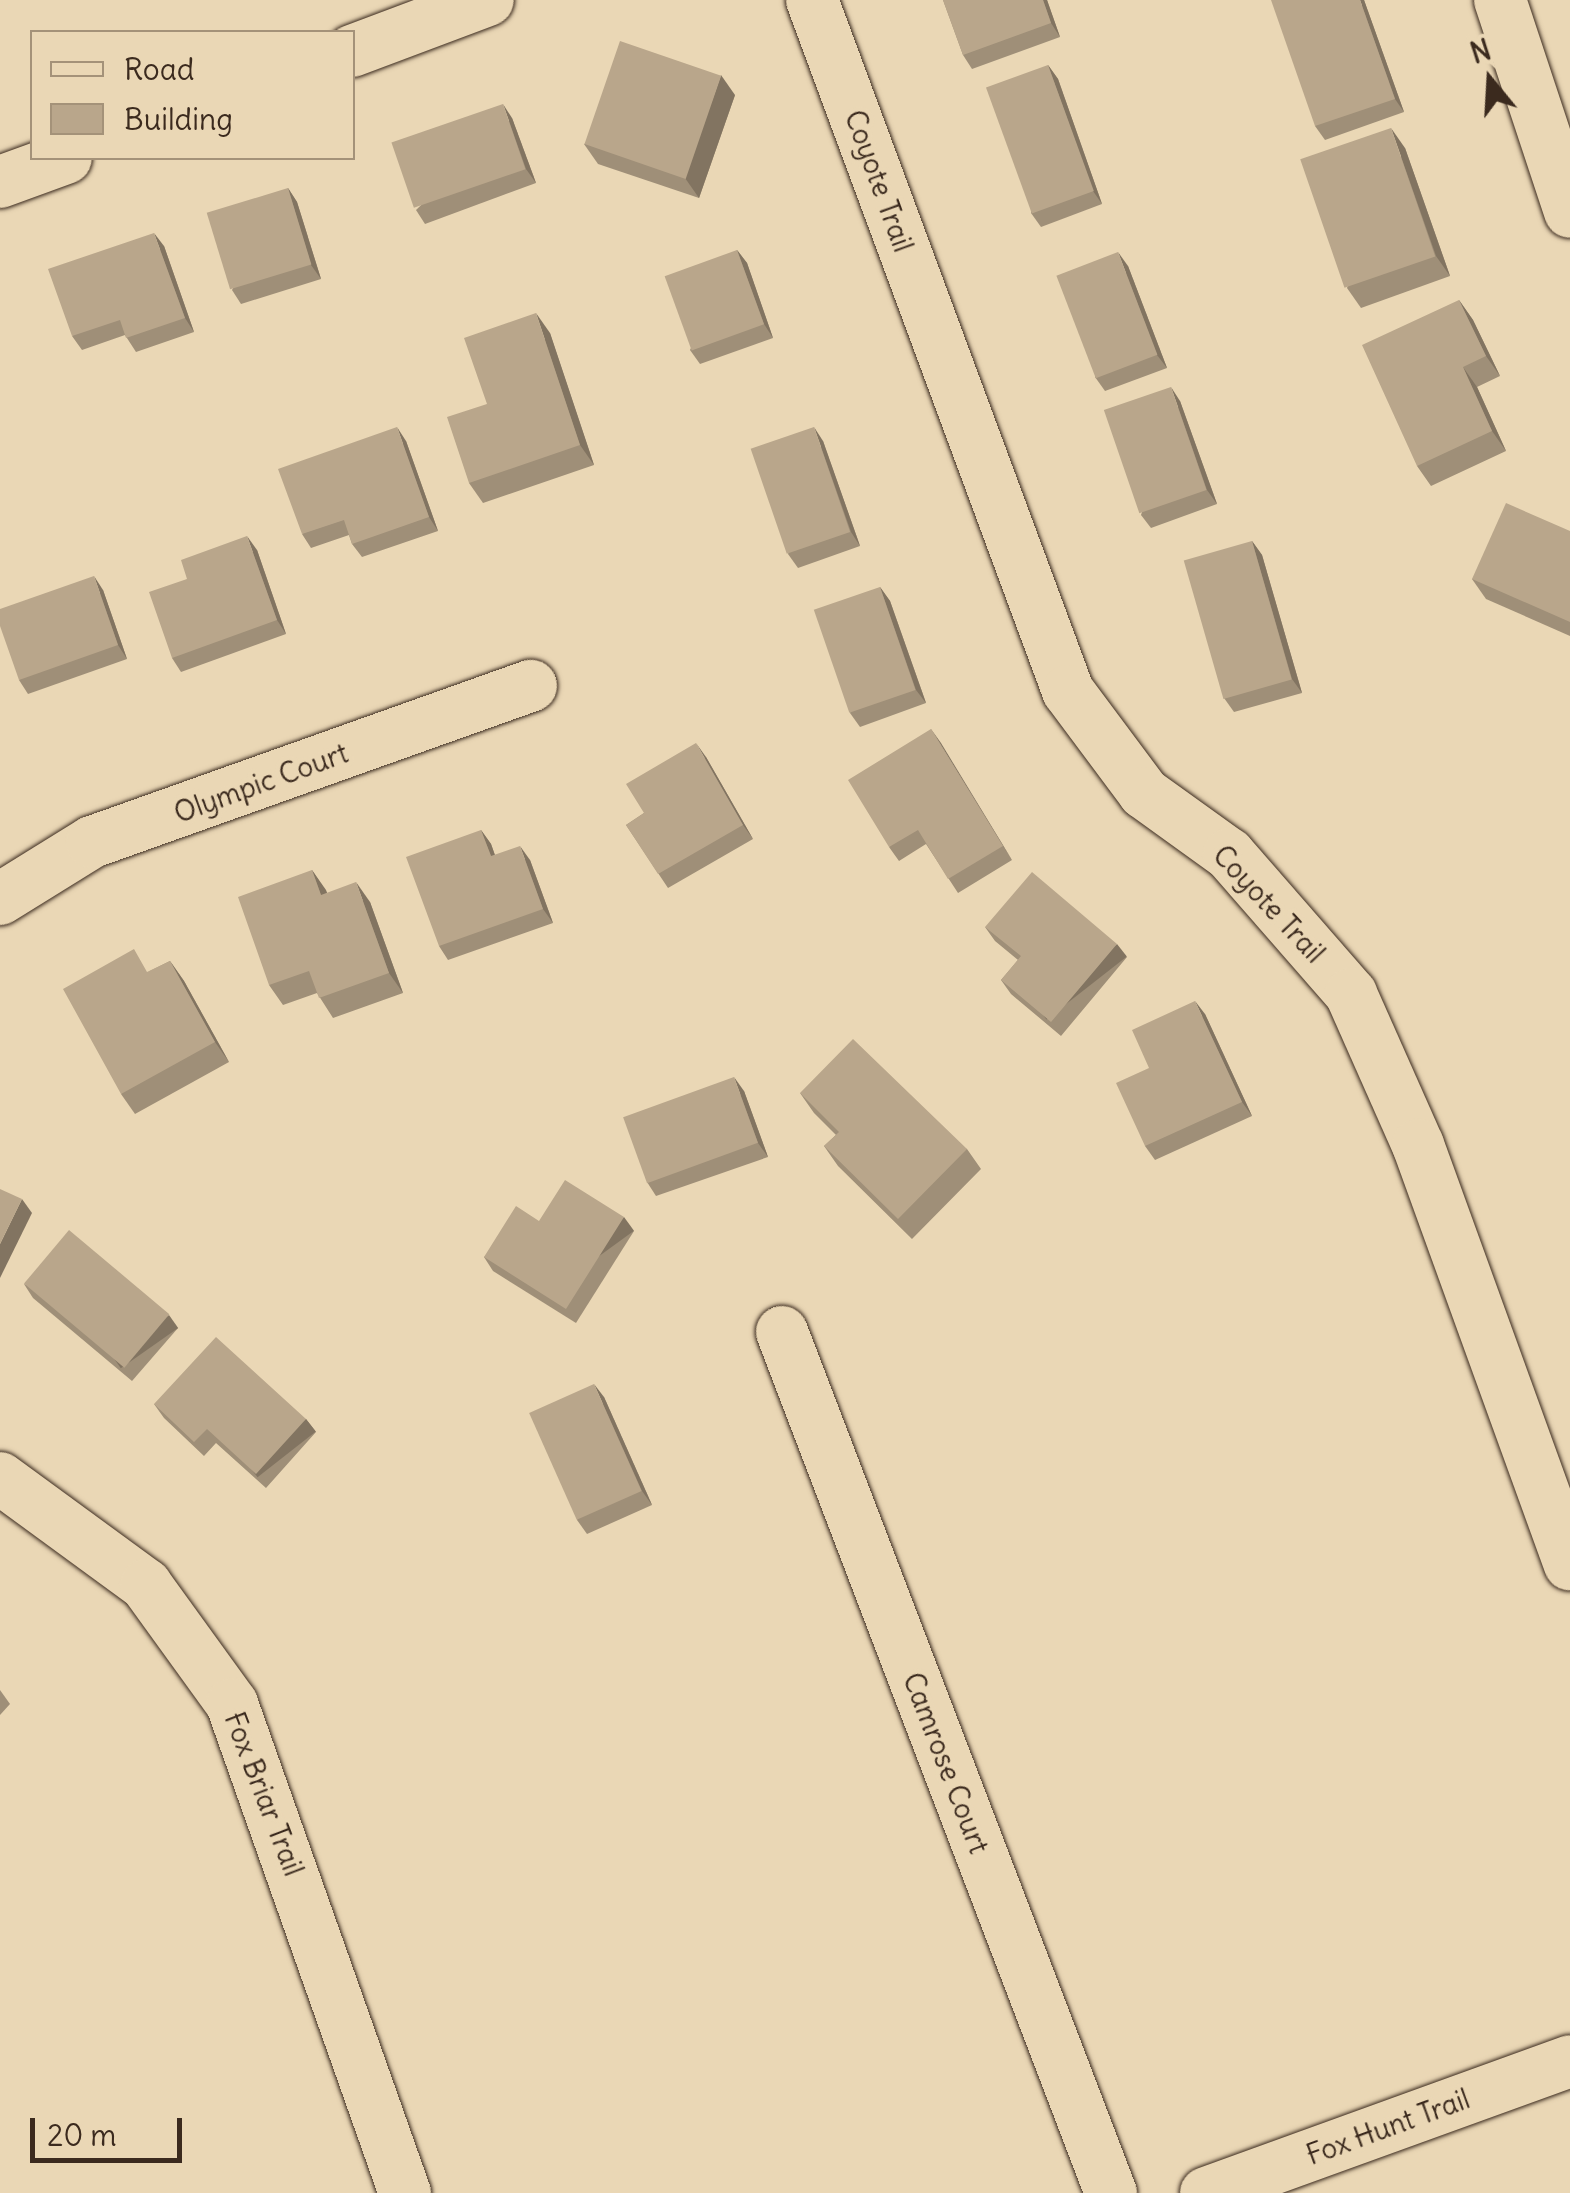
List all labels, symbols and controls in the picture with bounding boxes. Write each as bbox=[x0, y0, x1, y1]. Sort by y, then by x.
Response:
legend bbox=[30, 30, 355, 160]
north arrow bbox=[1440, 30, 1540, 130]
text: N bbox=[1466, 31, 1495, 72]
text: Road bbox=[124, 50, 194, 88]
text: Building bbox=[124, 100, 233, 138]
street label: Coyote Trail bbox=[838, 105, 920, 257]
street label: Olympic Court bbox=[169, 736, 353, 830]
street label: Coyote Trail bbox=[1206, 838, 1332, 970]
street label: Camrose Court bbox=[896, 1668, 996, 1858]
street label: Fox Briar Trail bbox=[217, 1707, 311, 1881]
street label: Fox Hunt Trail bbox=[1302, 2082, 1474, 2172]
scale bar bbox=[35, 2098, 188, 2160]
text: 20 m bbox=[47, 2116, 117, 2154]

